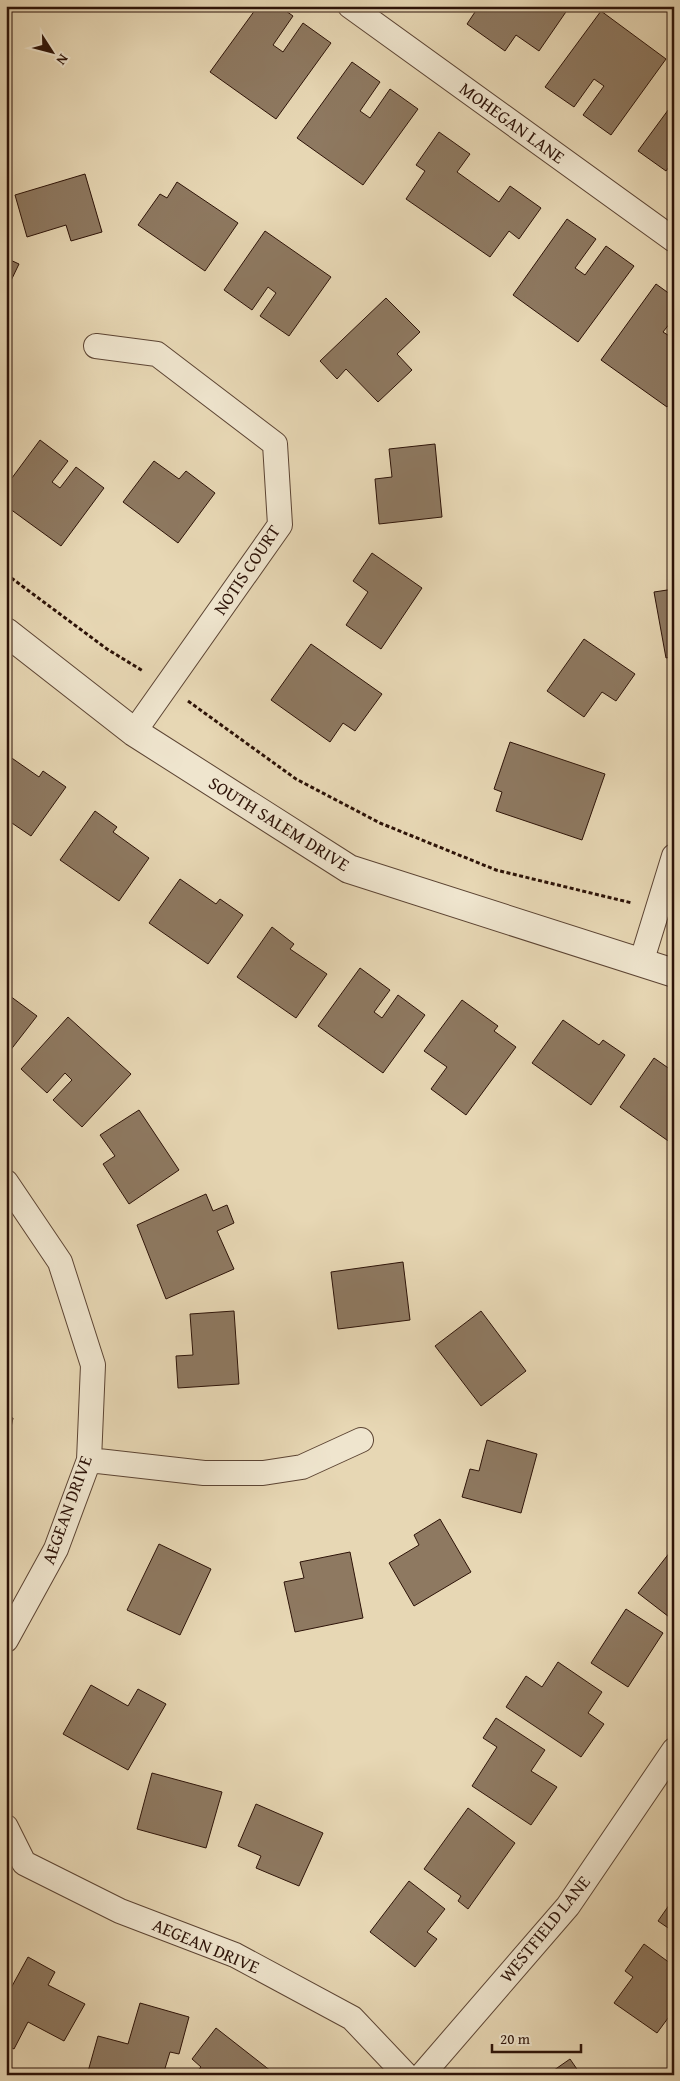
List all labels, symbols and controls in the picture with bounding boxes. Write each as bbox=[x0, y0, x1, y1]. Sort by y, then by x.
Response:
north arrow bbox=[28, 28, 78, 78]
text: N bbox=[51, 50, 73, 70]
street label: MOHEGAN LANE bbox=[454, 75, 571, 170]
street label: NOTIS COURT bbox=[206, 519, 287, 620]
street label: SOUTH SALEM DRIVE bbox=[204, 769, 355, 878]
street label: AEGEAN DRIVE bbox=[34, 1452, 99, 1568]
street label: WESTFIELD LANE bbox=[493, 1869, 596, 1988]
street label: AEGEAN DRIVE bbox=[148, 1911, 264, 1980]
scale bar bbox=[492, 2021, 581, 2053]
text: 20 m bbox=[500, 2028, 531, 2049]

